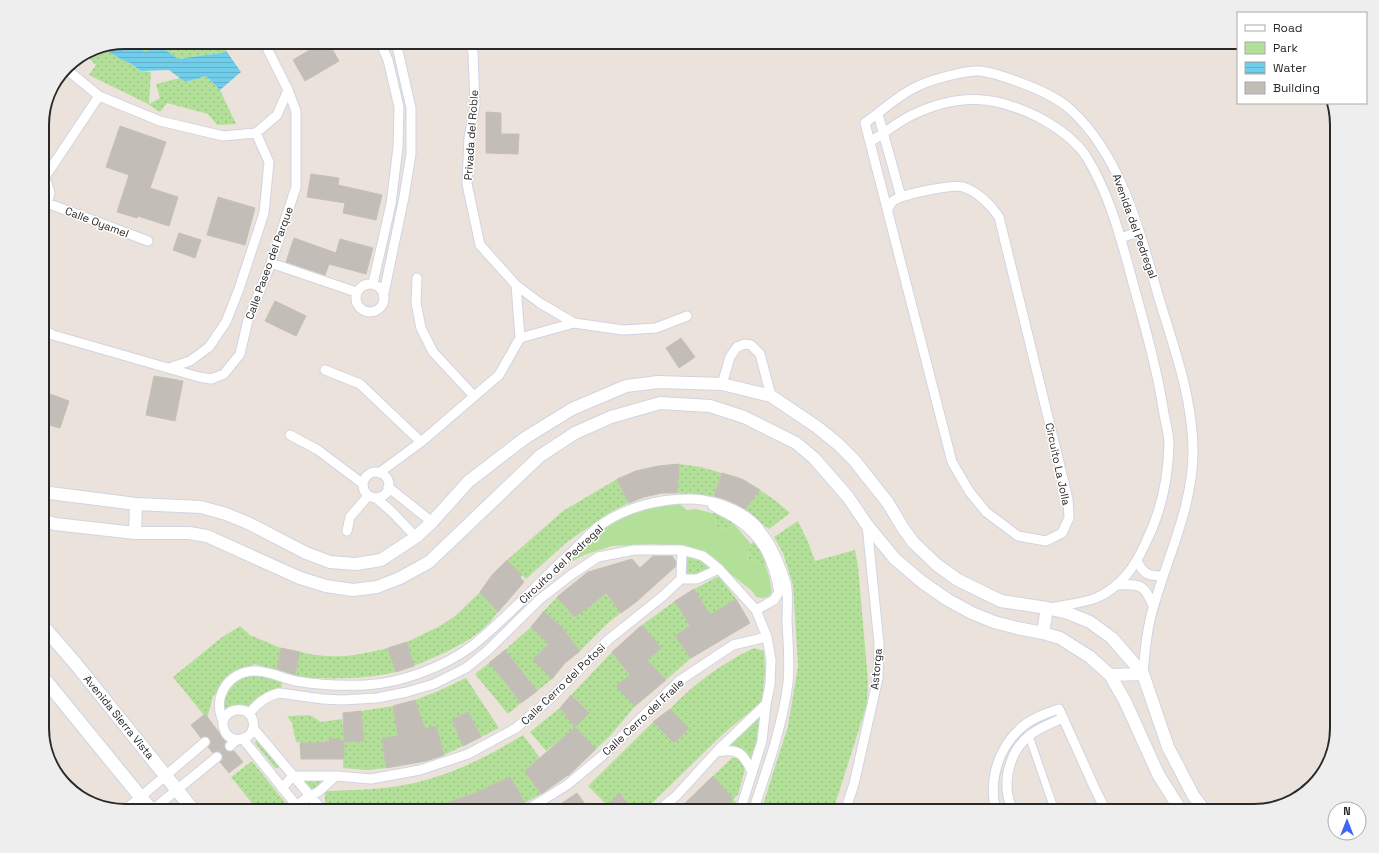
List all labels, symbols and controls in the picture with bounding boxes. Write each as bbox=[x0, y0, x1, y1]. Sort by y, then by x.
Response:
legend bbox=[1237, 12, 1367, 104]
text: Road bbox=[1273, 20, 1302, 36]
text: Park bbox=[1273, 40, 1298, 56]
text: Water bbox=[1273, 60, 1307, 76]
text: Building bbox=[1273, 80, 1320, 96]
street label: Privada del Roble bbox=[461, 89, 481, 181]
street label: Avenida del Pedregal bbox=[1110, 172, 1160, 280]
street label: Calle Oyamel bbox=[63, 203, 131, 241]
street label: Calle Paseo del Parque bbox=[242, 205, 296, 321]
street label: Circuito La Jolla bbox=[1042, 421, 1074, 507]
street label: Circuito del Pedregal bbox=[516, 521, 606, 607]
street label: Calle Cerro del Potosi bbox=[518, 640, 608, 728]
street label: Astorga bbox=[867, 647, 885, 690]
street label: Avenida Sierra Vista bbox=[81, 672, 158, 762]
street label: Calle Cerro del Fraile bbox=[599, 676, 687, 758]
north arrow bbox=[1327, 801, 1367, 841]
text: N bbox=[1343, 804, 1351, 818]

